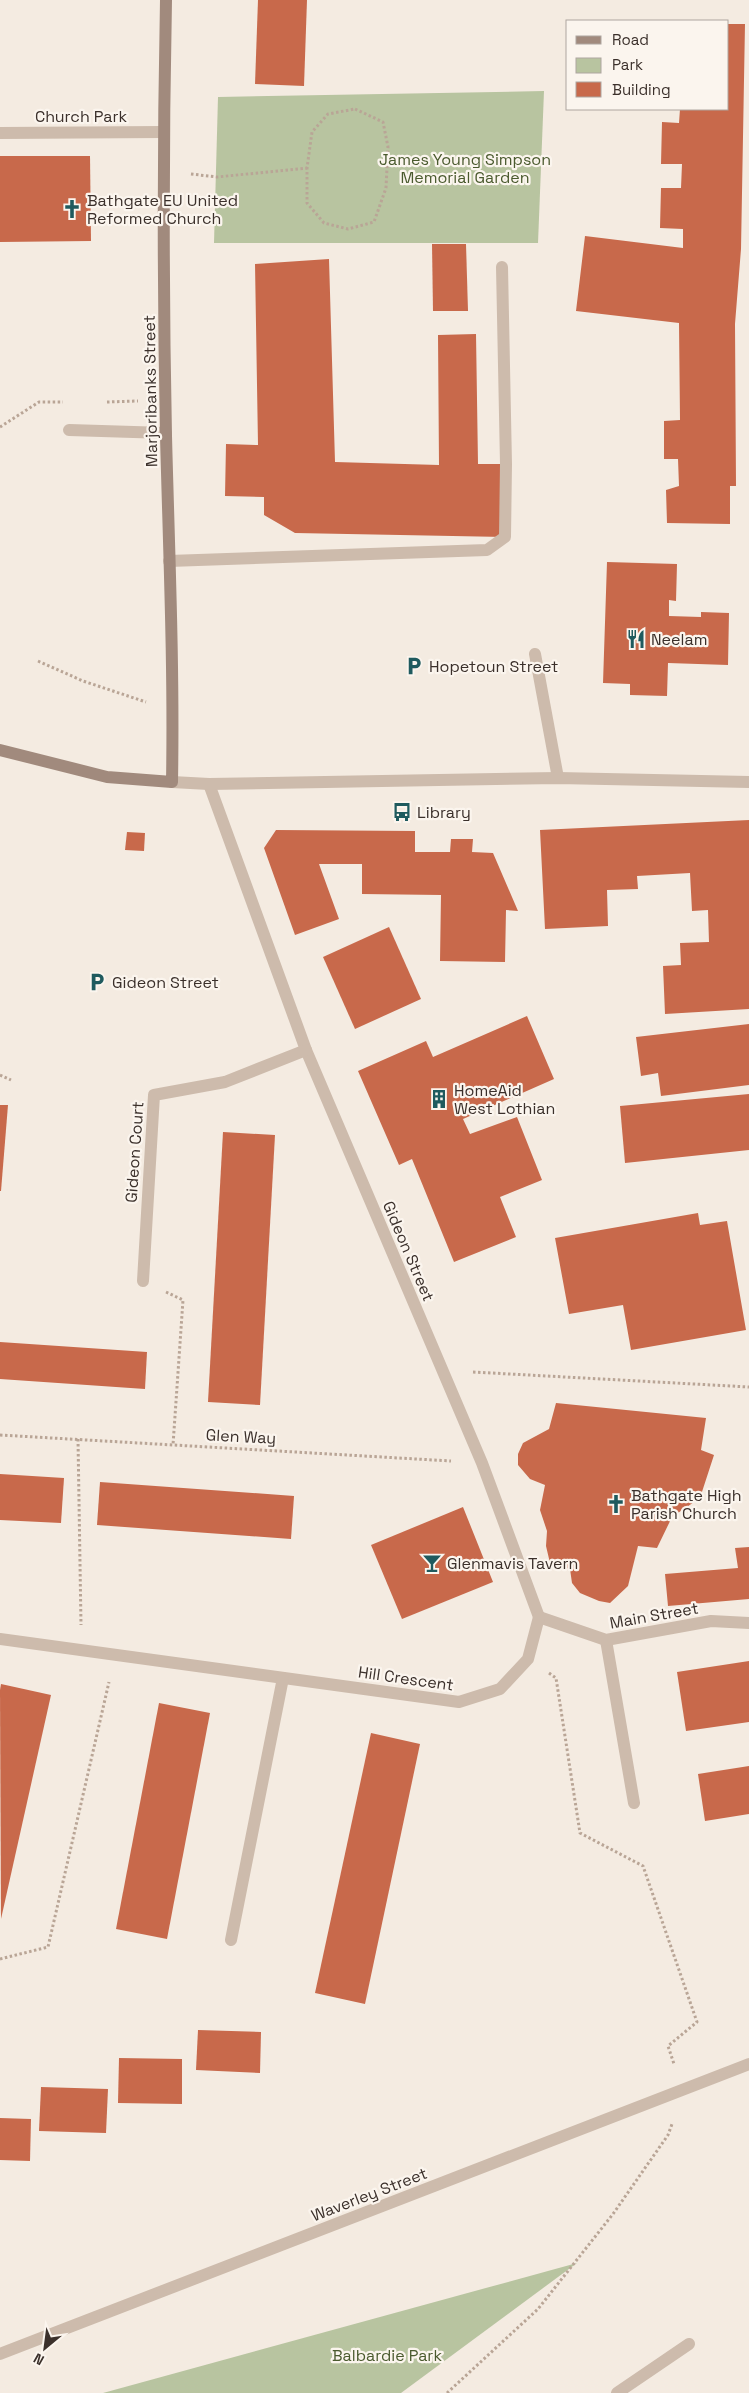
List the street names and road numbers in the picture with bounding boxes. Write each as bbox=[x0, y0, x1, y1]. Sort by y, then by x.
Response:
street label: Church Park bbox=[35, 106, 128, 127]
street label: Marjoribanks Street bbox=[139, 315, 162, 467]
street label: Gideon Court bbox=[120, 1101, 149, 1203]
street label: Gideon Street bbox=[378, 1198, 439, 1305]
street label: Glen Way bbox=[205, 1424, 277, 1449]
street label: Main Street bbox=[608, 1597, 700, 1634]
street label: Hill Crescent bbox=[357, 1661, 455, 1696]
street label: Waverley Street bbox=[308, 2163, 430, 2226]

